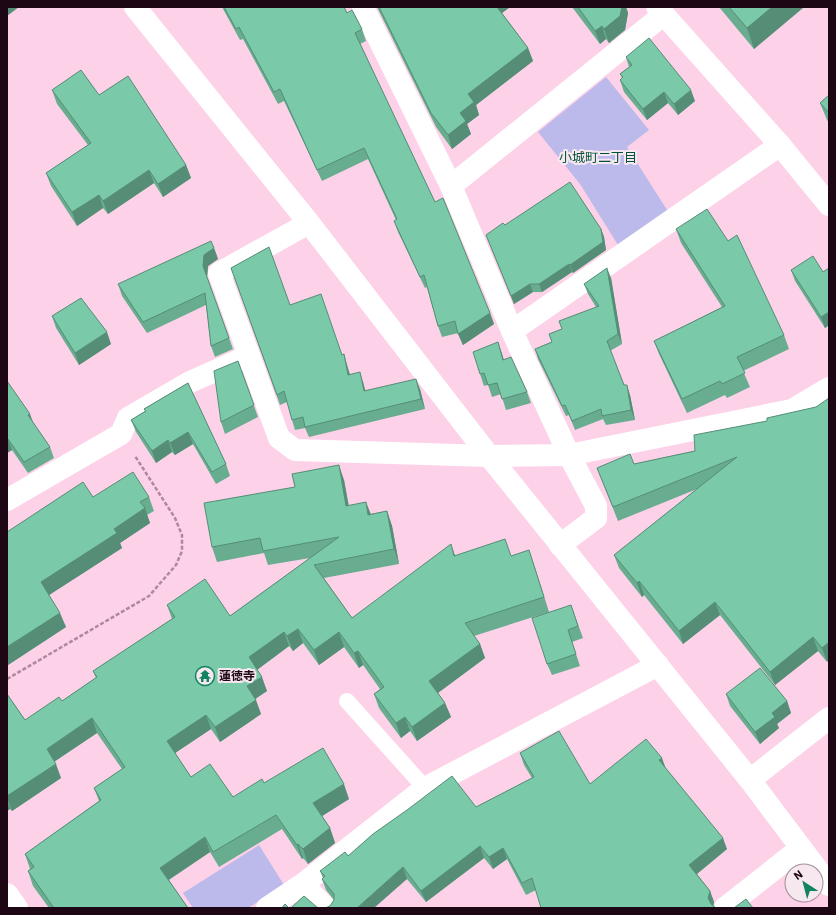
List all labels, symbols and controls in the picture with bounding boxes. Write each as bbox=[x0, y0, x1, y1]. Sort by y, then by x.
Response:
district label: 小城町二丁目 bbox=[559, 149, 637, 166]
temple icon: 蓮徳寺 bbox=[194, 665, 216, 687]
place label: 蓮徳寺 bbox=[219, 668, 255, 683]
north arrow bbox=[784, 863, 824, 903]
text: N bbox=[791, 867, 805, 883]

